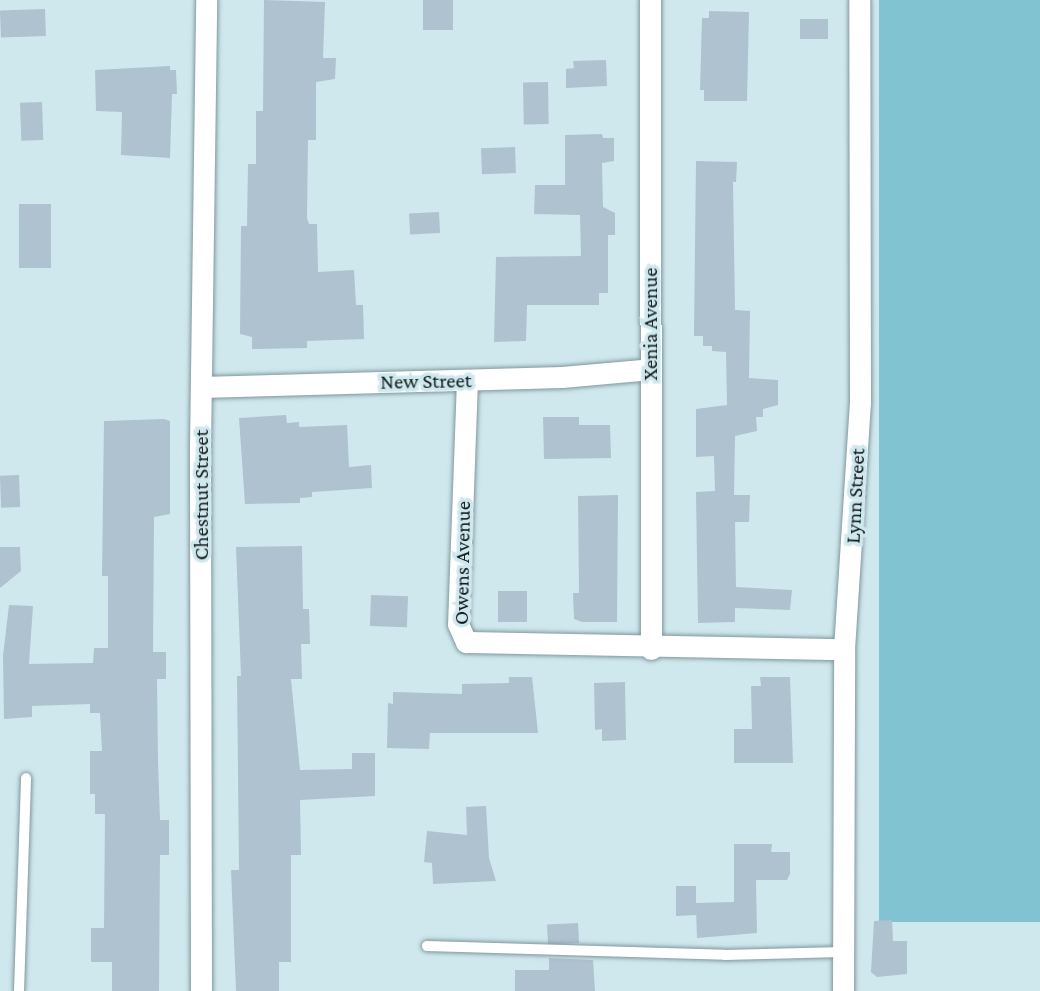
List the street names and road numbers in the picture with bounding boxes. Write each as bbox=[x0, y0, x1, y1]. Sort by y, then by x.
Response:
street label: Xenia Avenue bbox=[637, 267, 663, 381]
street label: New Street bbox=[380, 368, 472, 394]
street label: Chestnut Street bbox=[188, 430, 214, 560]
street label: Lynn Street bbox=[840, 448, 870, 544]
street label: Owens Avenue bbox=[448, 501, 476, 625]

